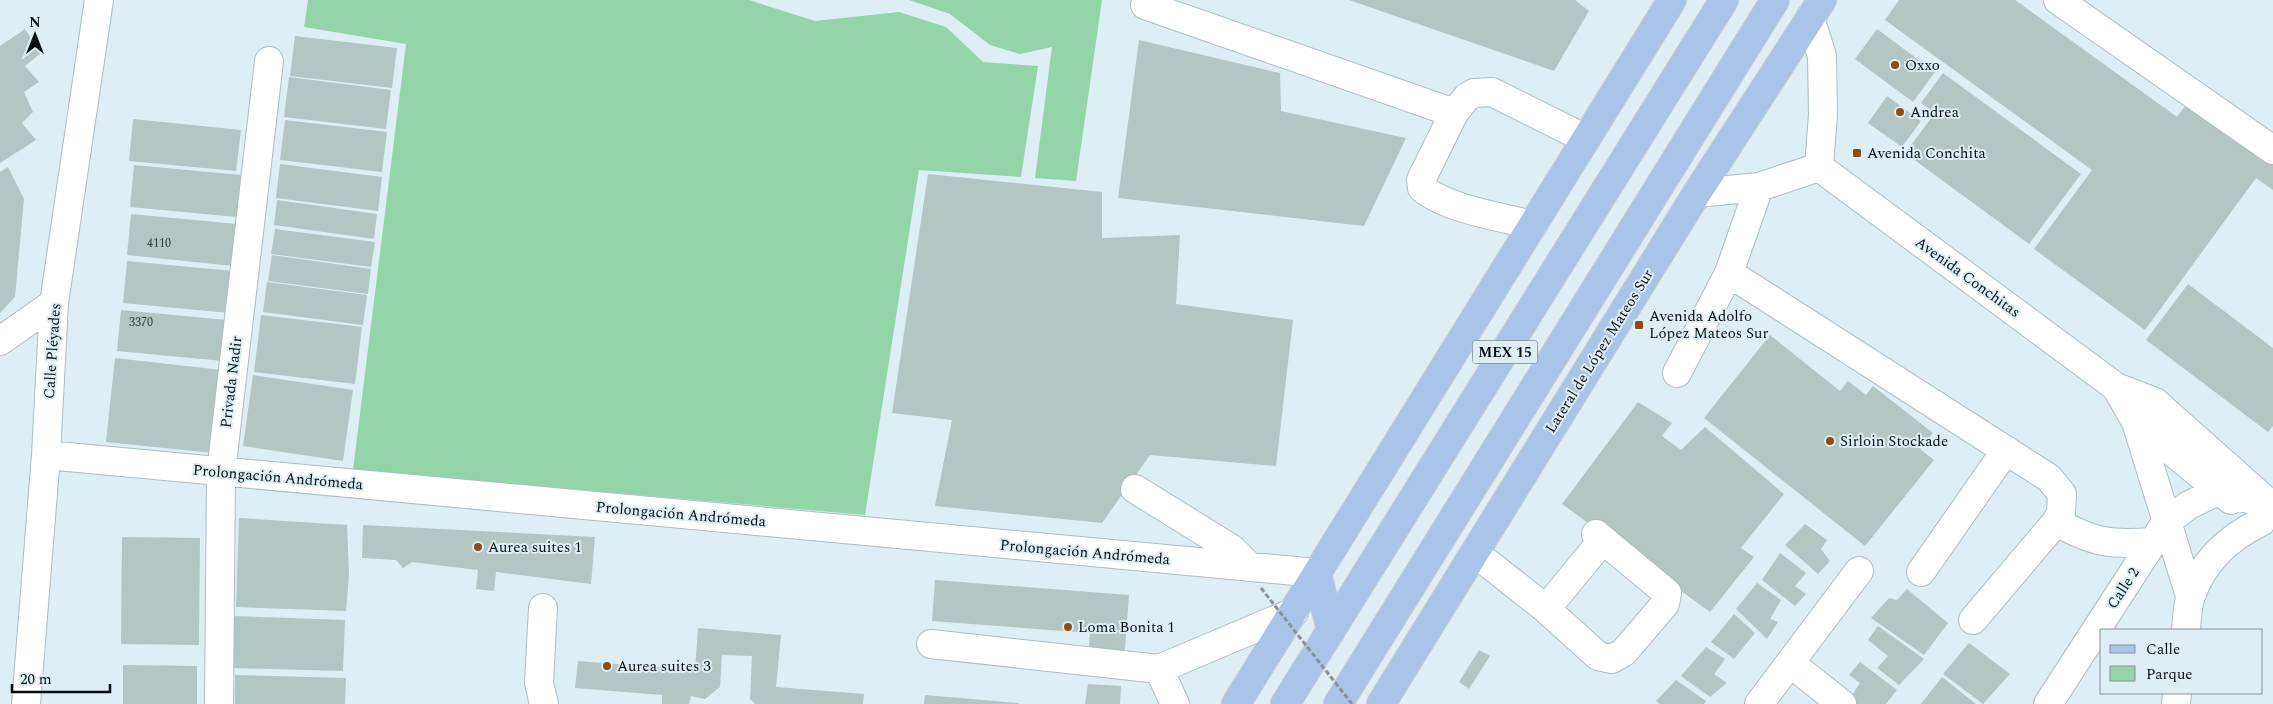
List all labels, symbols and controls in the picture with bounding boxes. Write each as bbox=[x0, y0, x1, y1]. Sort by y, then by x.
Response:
north arrow bbox=[10, 10, 60, 60]
text: N bbox=[29, 12, 41, 33]
place label: Oxxo bbox=[1905, 54, 1940, 77]
marker: Oxxo bbox=[1889, 59, 1901, 71]
place label: Andrea bbox=[1910, 101, 1960, 124]
marker: Andrea bbox=[1894, 106, 1906, 118]
place label: Avenida Conchita bbox=[1867, 142, 1986, 165]
marker: Avenida Conchita bbox=[1851, 147, 1863, 159]
street label: Avenida Conchitas bbox=[1910, 231, 2025, 324]
house number: 4110 bbox=[147, 234, 171, 253]
street label: Lateral de López Mateos Sur bbox=[1539, 265, 1659, 438]
street label: Calle Pléyades bbox=[38, 302, 67, 400]
place label: Avenida Adolfo López Mateos Sur bbox=[1649, 305, 1768, 345]
house number: 3370 bbox=[129, 313, 153, 332]
marker: Avenida Adolfo López Mateos Sur bbox=[1633, 319, 1645, 331]
street label: Privada Nadir bbox=[214, 335, 249, 429]
road number: MEX 15 bbox=[1472, 341, 1538, 364]
place label: Sirloin Stockade bbox=[1840, 430, 1948, 453]
marker: Sirloin Stockade bbox=[1824, 435, 1836, 447]
street label: Prolongación Andrómeda bbox=[192, 459, 365, 496]
street label: Prolongación Andrómeda bbox=[595, 496, 768, 533]
street label: Prolongación Andrómeda bbox=[999, 534, 1172, 571]
place label: Aurea suites 1 bbox=[488, 536, 582, 559]
marker: Aurea suites 1 bbox=[472, 541, 484, 553]
street label: Calle 2 bbox=[2101, 563, 2145, 614]
place label: Loma Bonita 1 bbox=[1078, 616, 1175, 639]
marker: Loma Bonita 1 bbox=[1062, 621, 1074, 633]
legend bbox=[2100, 629, 2263, 694]
text: Calle bbox=[2146, 638, 2180, 661]
place label: Aurea suites 3 bbox=[617, 655, 711, 678]
marker: Aurea suites 3 bbox=[601, 660, 613, 672]
scale bar bbox=[12, 662, 110, 694]
text: Parque bbox=[2146, 663, 2193, 686]
text: 20 m bbox=[20, 668, 52, 691]

